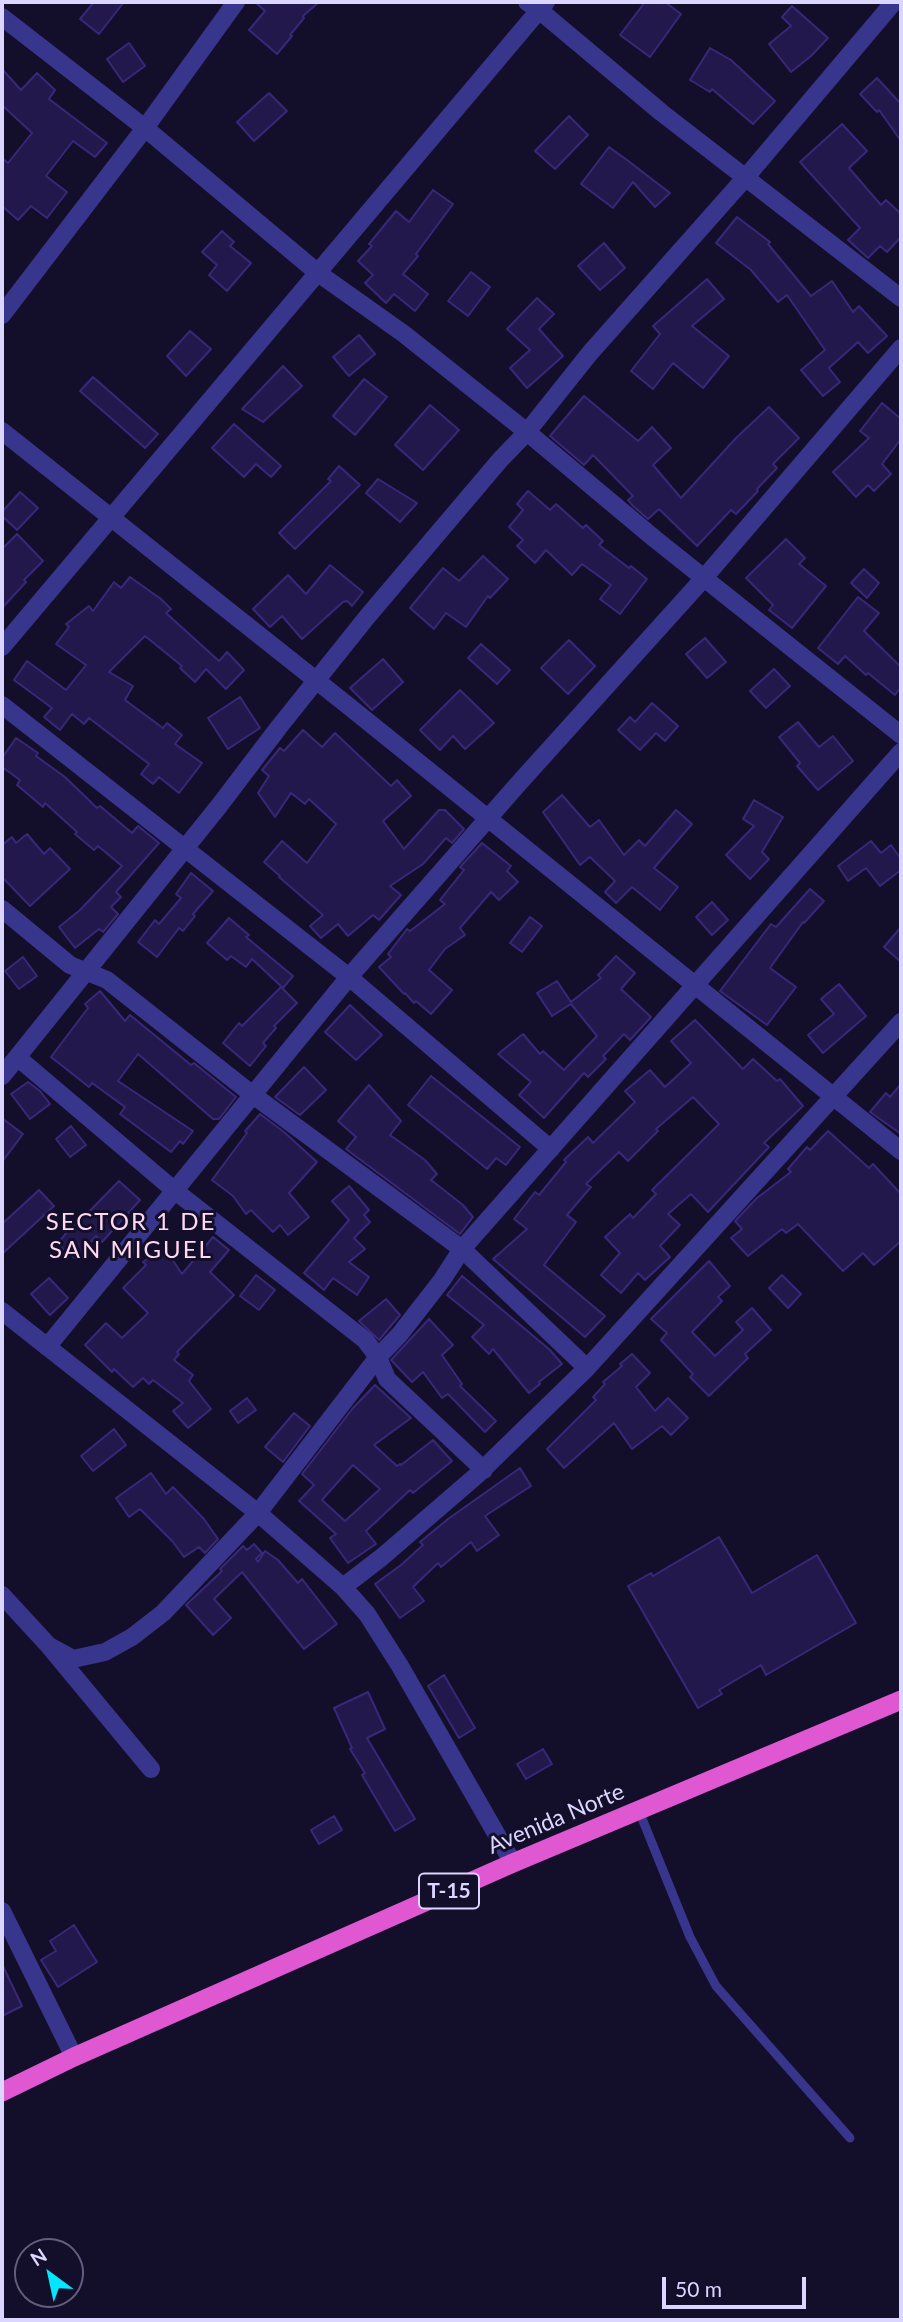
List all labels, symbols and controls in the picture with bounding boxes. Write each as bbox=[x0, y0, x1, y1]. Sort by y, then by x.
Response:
district label: SECTOR 1 DE SAN MIGUEL bbox=[47, 1208, 215, 1264]
street label: Avenida Norte bbox=[483, 1778, 629, 1860]
road number: T-15 bbox=[419, 1874, 479, 1909]
north arrow bbox=[14, 2238, 84, 2308]
text: N bbox=[26, 2243, 51, 2270]
scale bar bbox=[665, 2262, 808, 2306]
text: 50 m bbox=[675, 2276, 722, 2301]

